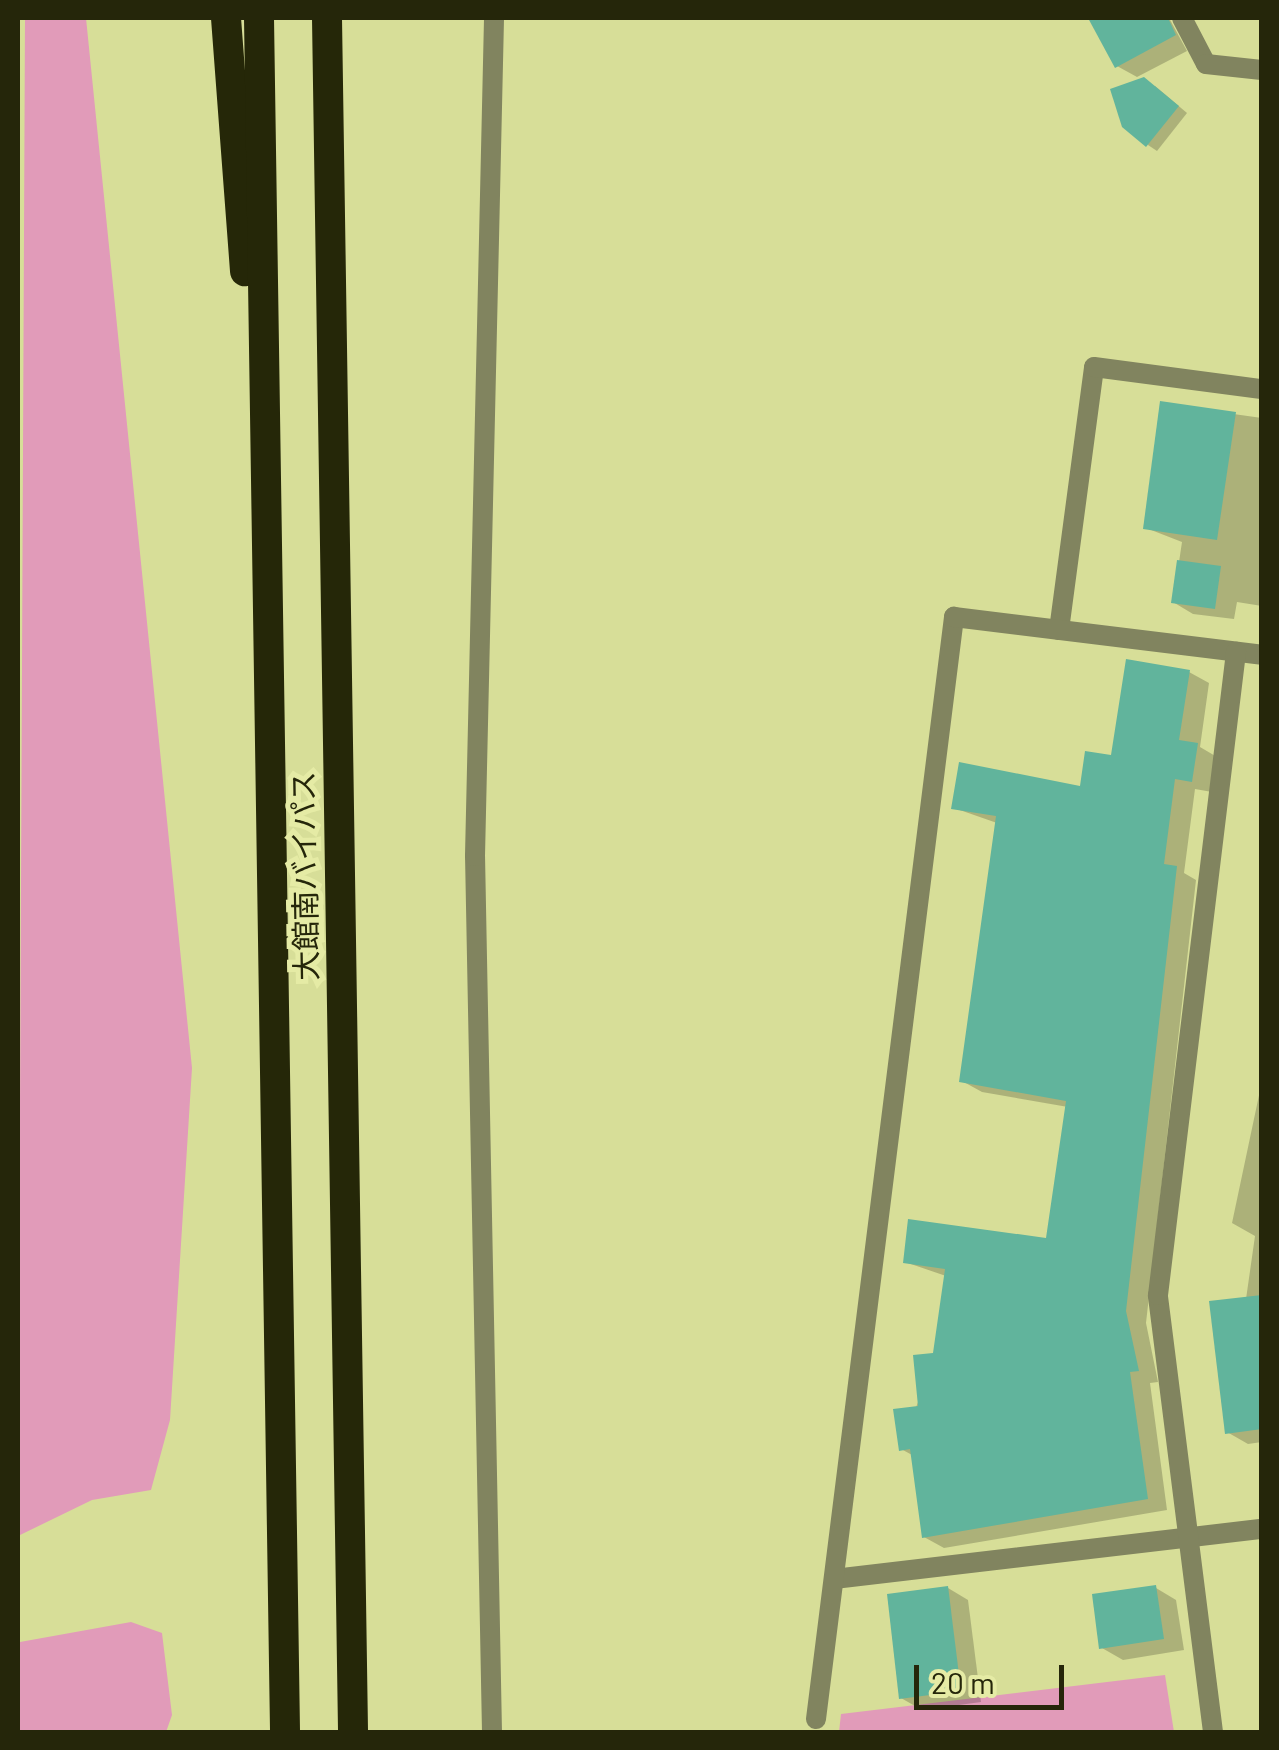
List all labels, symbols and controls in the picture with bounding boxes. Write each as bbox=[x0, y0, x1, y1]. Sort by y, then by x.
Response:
street label: 大館南バイパス bbox=[284, 771, 324, 981]
scale bar bbox=[919, 1645, 1069, 1707]
text: 20 m bbox=[931, 1664, 995, 1700]

